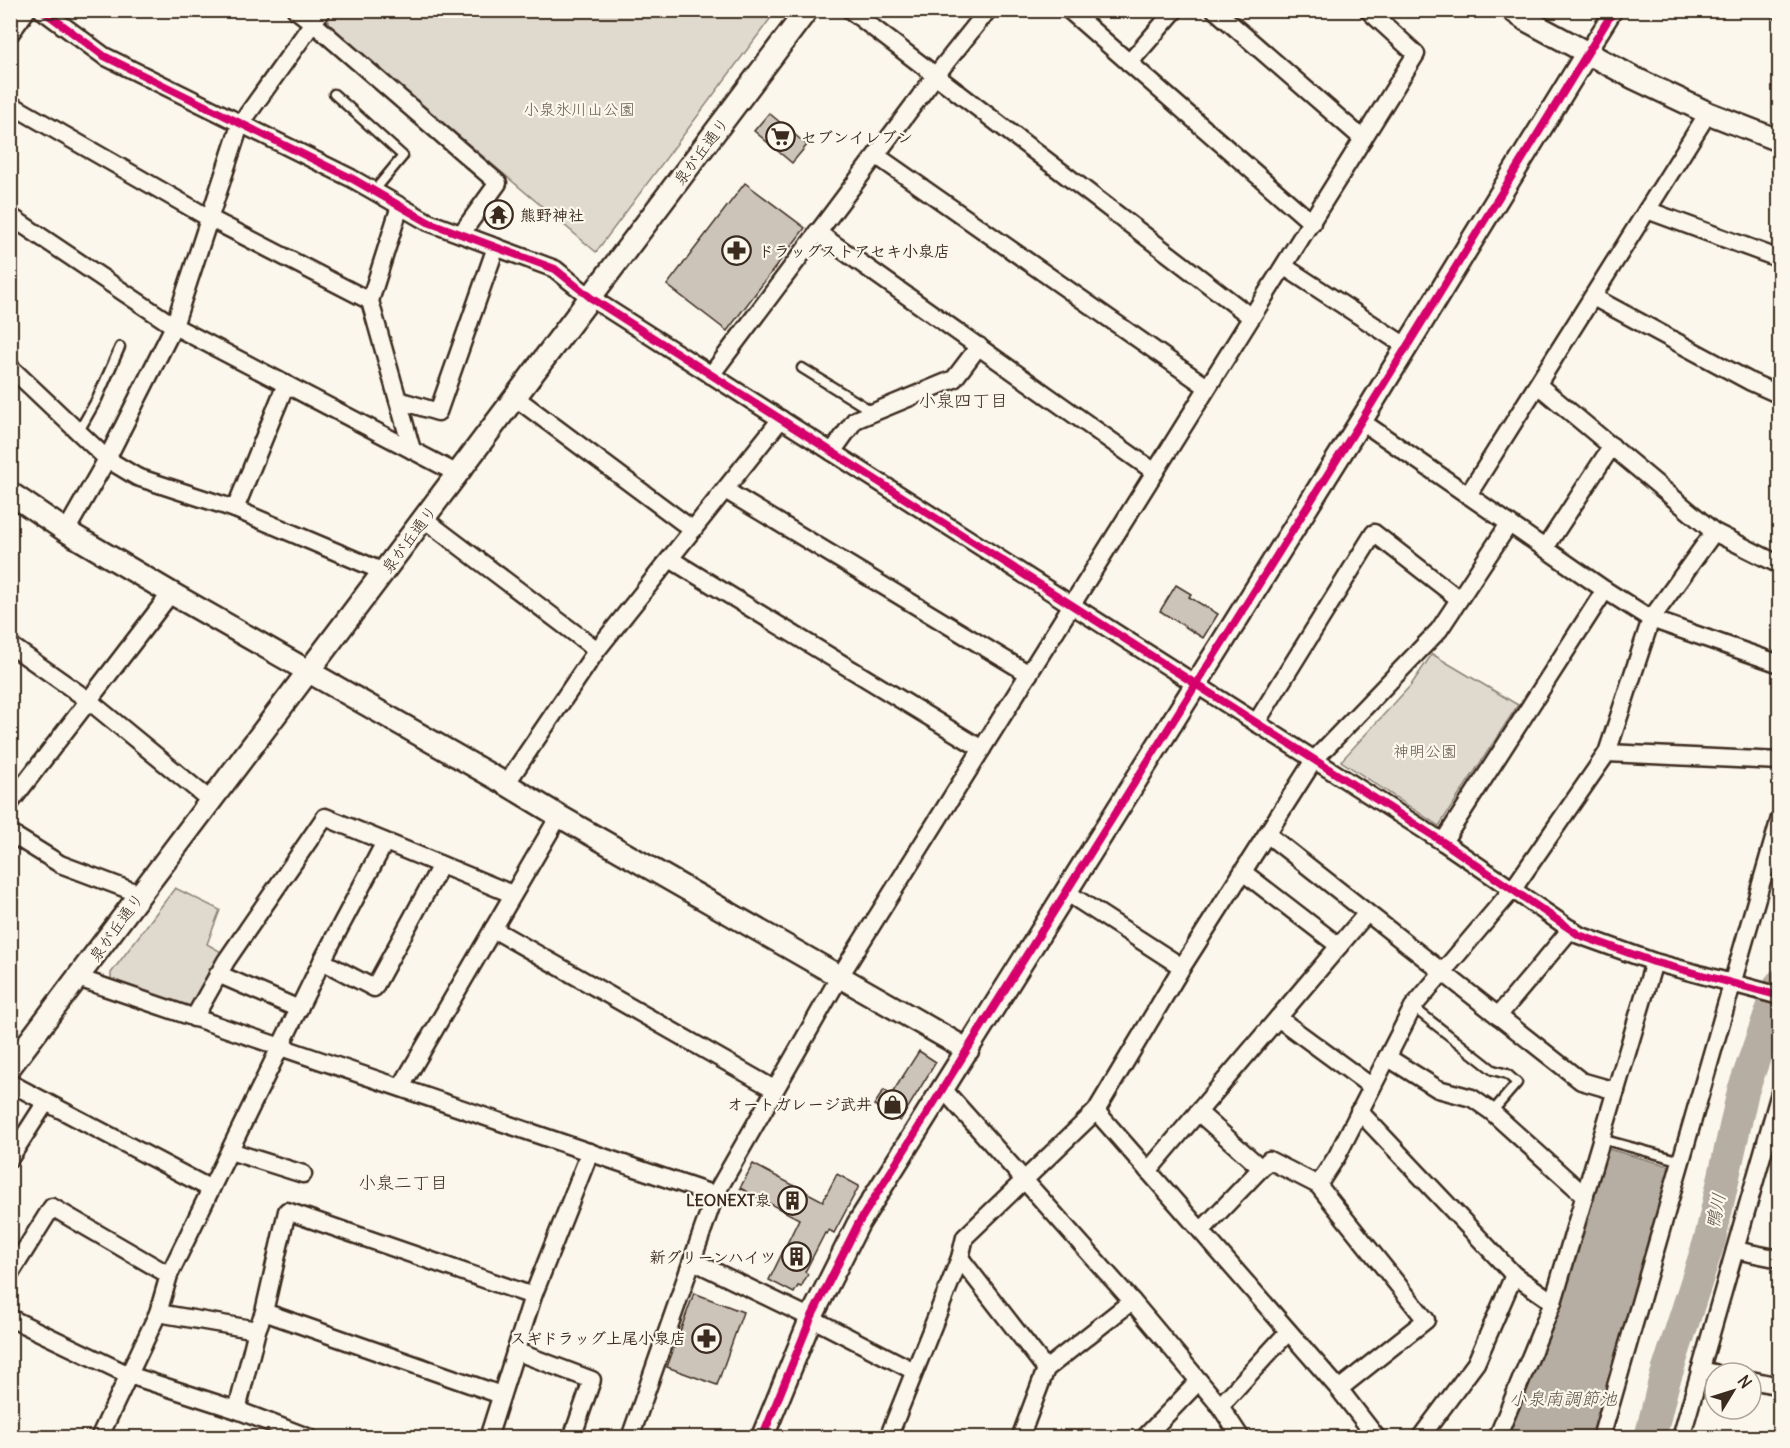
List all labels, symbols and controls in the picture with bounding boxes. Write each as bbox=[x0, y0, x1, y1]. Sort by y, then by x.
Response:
park label: 小泉氷川山公園 bbox=[523, 99, 635, 119]
street label: 泉が丘通り bbox=[669, 113, 733, 189]
supermarket icon: セブンイレブン bbox=[764, 121, 796, 153]
place label: セブンイレブン bbox=[801, 127, 913, 147]
temple icon: 熊野神社 bbox=[483, 199, 515, 231]
place label: 熊野神社 bbox=[520, 205, 584, 225]
pharmacy icon: ドラッグストアセキ小泉店 bbox=[721, 235, 753, 267]
place label: ドラッグストアセキ小泉店 bbox=[758, 241, 950, 261]
district label: 小泉四丁目 bbox=[918, 389, 1008, 412]
street label: 泉が丘通り bbox=[377, 501, 441, 577]
park label: 神明公園 bbox=[1393, 741, 1457, 761]
street label: 泉が丘通り bbox=[84, 889, 148, 965]
shop icon: オートガレージ武井 bbox=[877, 1088, 909, 1120]
place label: オートガレージ武井 bbox=[727, 1094, 872, 1114]
district label: 小泉二丁目 bbox=[358, 1171, 448, 1194]
building icon: LEONEXT泉 bbox=[776, 1184, 808, 1216]
place label: LEONEXT泉 bbox=[686, 1190, 771, 1210]
water label: 鴨川 bbox=[1701, 1191, 1731, 1231]
building icon: 新グリーンハイツ bbox=[781, 1241, 813, 1273]
place label: 新グリーンハイツ bbox=[650, 1247, 776, 1267]
pharmacy icon: スギドラッグ上尾小泉店 bbox=[691, 1322, 723, 1354]
place label: スギドラッグ上尾小泉店 bbox=[510, 1328, 686, 1348]
north arrow bbox=[1703, 1361, 1763, 1421]
text: N bbox=[1734, 1371, 1756, 1392]
water label: 小泉南調節池 bbox=[1509, 1387, 1618, 1410]

